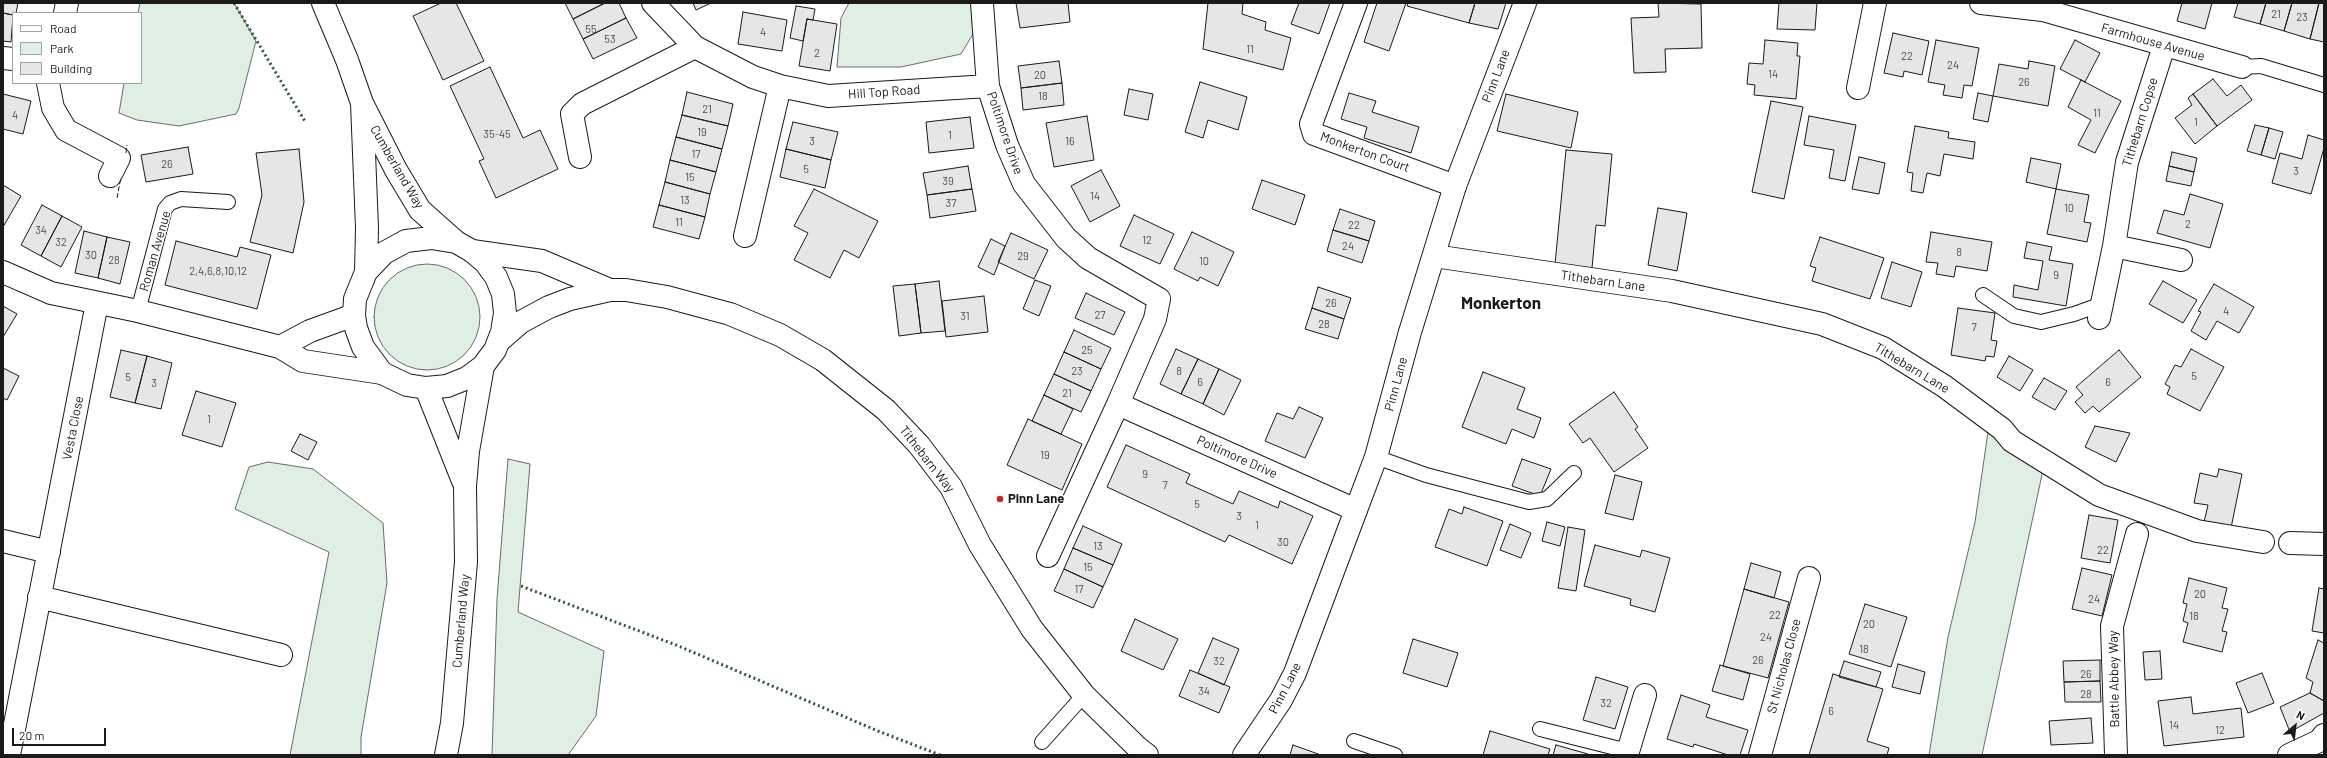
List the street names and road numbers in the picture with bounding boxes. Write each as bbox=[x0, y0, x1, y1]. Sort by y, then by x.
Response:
street label: Farmhouse Avenue bbox=[2099, 20, 2207, 64]
street label: Pinn Lane bbox=[1479, 47, 1513, 105]
street label: Tithebarn Copse bbox=[2119, 75, 2161, 169]
street label: Hill Top Road bbox=[847, 82, 921, 102]
street label: Poltimore Drive bbox=[984, 90, 1026, 176]
street label: Cumberland Way bbox=[367, 122, 427, 212]
street label: Monkerton Court bbox=[1318, 129, 1412, 175]
street label: Roman Avenue bbox=[136, 209, 174, 293]
street label: Tithebarn Lane bbox=[1560, 267, 1646, 295]
street label: Tithebarn Lane bbox=[1872, 339, 1952, 397]
street label: Pinn Lane bbox=[1381, 355, 1411, 413]
street label: Vesta Close bbox=[59, 395, 87, 461]
street label: Tithebarn Way bbox=[896, 422, 958, 496]
street label: Poltimore Drive bbox=[1194, 432, 1280, 482]
street label: Cumberland Way bbox=[449, 574, 473, 668]
street label: St Nicholas Close bbox=[1764, 617, 1804, 715]
street label: Battle Abbey Way bbox=[2105, 630, 2123, 728]
street label: Pinn Lane bbox=[1265, 660, 1305, 716]

